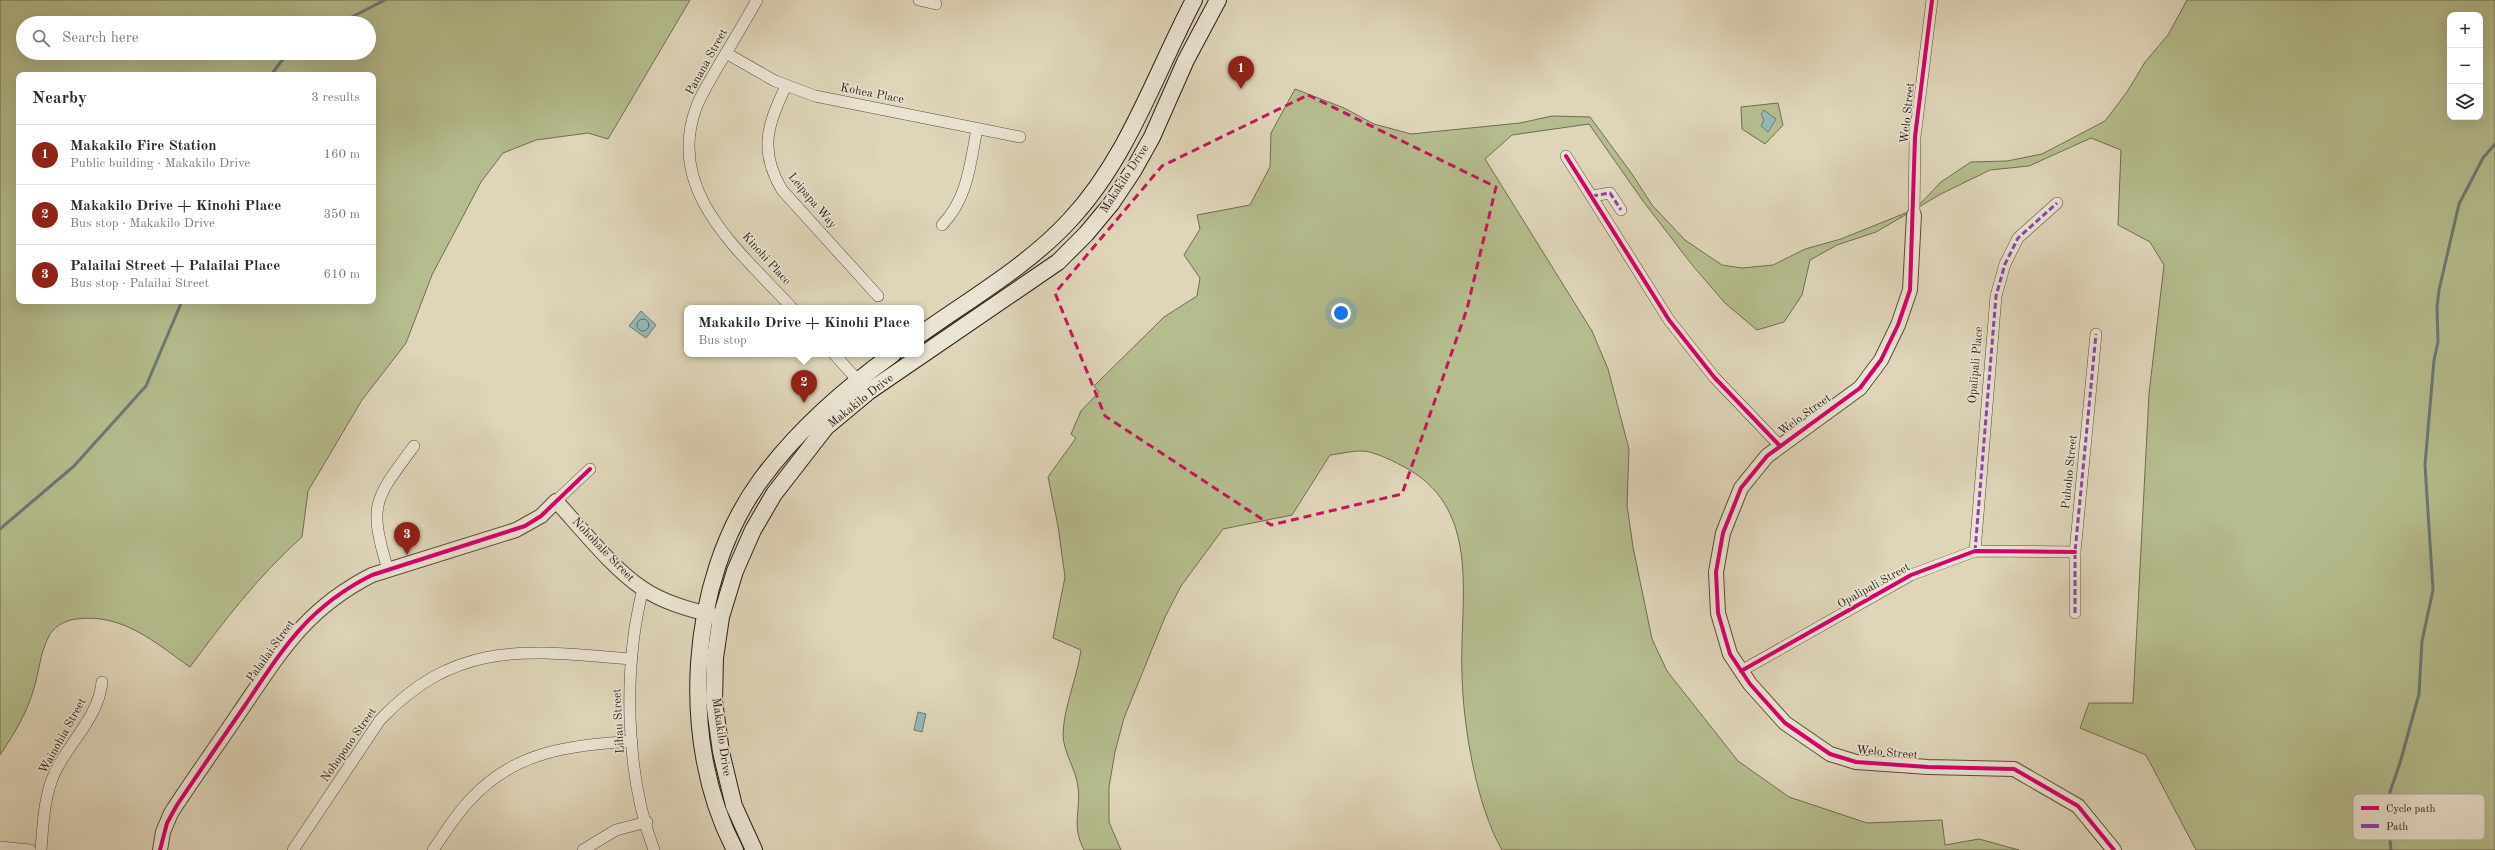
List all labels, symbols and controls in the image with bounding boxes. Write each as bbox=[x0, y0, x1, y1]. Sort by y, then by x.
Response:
map controls bbox=[2447, 12, 2483, 120]
button: + bbox=[2447, 12, 2483, 48]
search box bbox=[16, 16, 376, 60]
icon: search bbox=[30, 27, 52, 49]
street label: Panana Street bbox=[684, 27, 730, 97]
text: Search here bbox=[62, 31, 139, 46]
button: − bbox=[2447, 48, 2483, 84]
pin: 1 bbox=[1228, 56, 1254, 89]
street label: Kohea Place bbox=[839, 82, 905, 106]
street label: Welo Street bbox=[1899, 82, 1917, 144]
button: layers bbox=[2447, 84, 2483, 120]
text: Nearby bbox=[32, 90, 87, 107]
text: 3 results bbox=[311, 91, 360, 104]
text: Makakilo Fire Station bbox=[70, 139, 217, 154]
street label: Makakilo Drive bbox=[1098, 142, 1152, 215]
text: 1 bbox=[41, 148, 49, 161]
text: 160 m bbox=[323, 148, 360, 161]
text: Public building · Makakilo Drive bbox=[70, 157, 250, 170]
street label: Leipapa Way bbox=[785, 171, 839, 232]
text: Makakilo Drive + Kinohi Place bbox=[70, 199, 281, 214]
text: 2 bbox=[41, 208, 49, 221]
text: 350 m bbox=[323, 208, 360, 221]
text: Bus stop · Makakilo Drive bbox=[70, 217, 215, 230]
street label: Kinohi Place bbox=[739, 230, 793, 288]
text: Palailai Street + Palailai Place bbox=[70, 259, 280, 274]
text: 3 bbox=[41, 268, 49, 281]
text: 610 m bbox=[323, 268, 360, 281]
text: Bus stop · Palailai Street bbox=[70, 277, 209, 290]
your location bbox=[1331, 303, 1351, 323]
popup bbox=[684, 305, 924, 357]
text: Makakilo Drive + Kinohi Place bbox=[698, 316, 910, 331]
street label: Opalipali Place bbox=[1967, 326, 1985, 404]
text: Bus stop bbox=[698, 334, 747, 347]
pin: 2 bbox=[791, 370, 817, 403]
street label: Makakilo Drive bbox=[826, 372, 896, 430]
street label: Welo Street bbox=[1777, 392, 1833, 438]
street label: Puhoho Street bbox=[2060, 434, 2080, 510]
street label: Nohohale Street bbox=[569, 516, 637, 584]
pin: 3 bbox=[394, 522, 420, 555]
street label: Opalipali Street bbox=[1836, 561, 1912, 611]
street label: Palailai Street bbox=[245, 618, 297, 684]
street label: Lihau Street bbox=[611, 688, 627, 754]
street label: Wainohia Street bbox=[37, 696, 89, 776]
street label: Makakilo Drive bbox=[710, 697, 733, 777]
street label: Nohopono Street bbox=[319, 706, 379, 784]
street label: Welo Street bbox=[1856, 744, 1918, 762]
legend bbox=[2353, 794, 2485, 840]
text: Cycle path bbox=[2386, 804, 2436, 815]
text: Path bbox=[2386, 822, 2408, 833]

